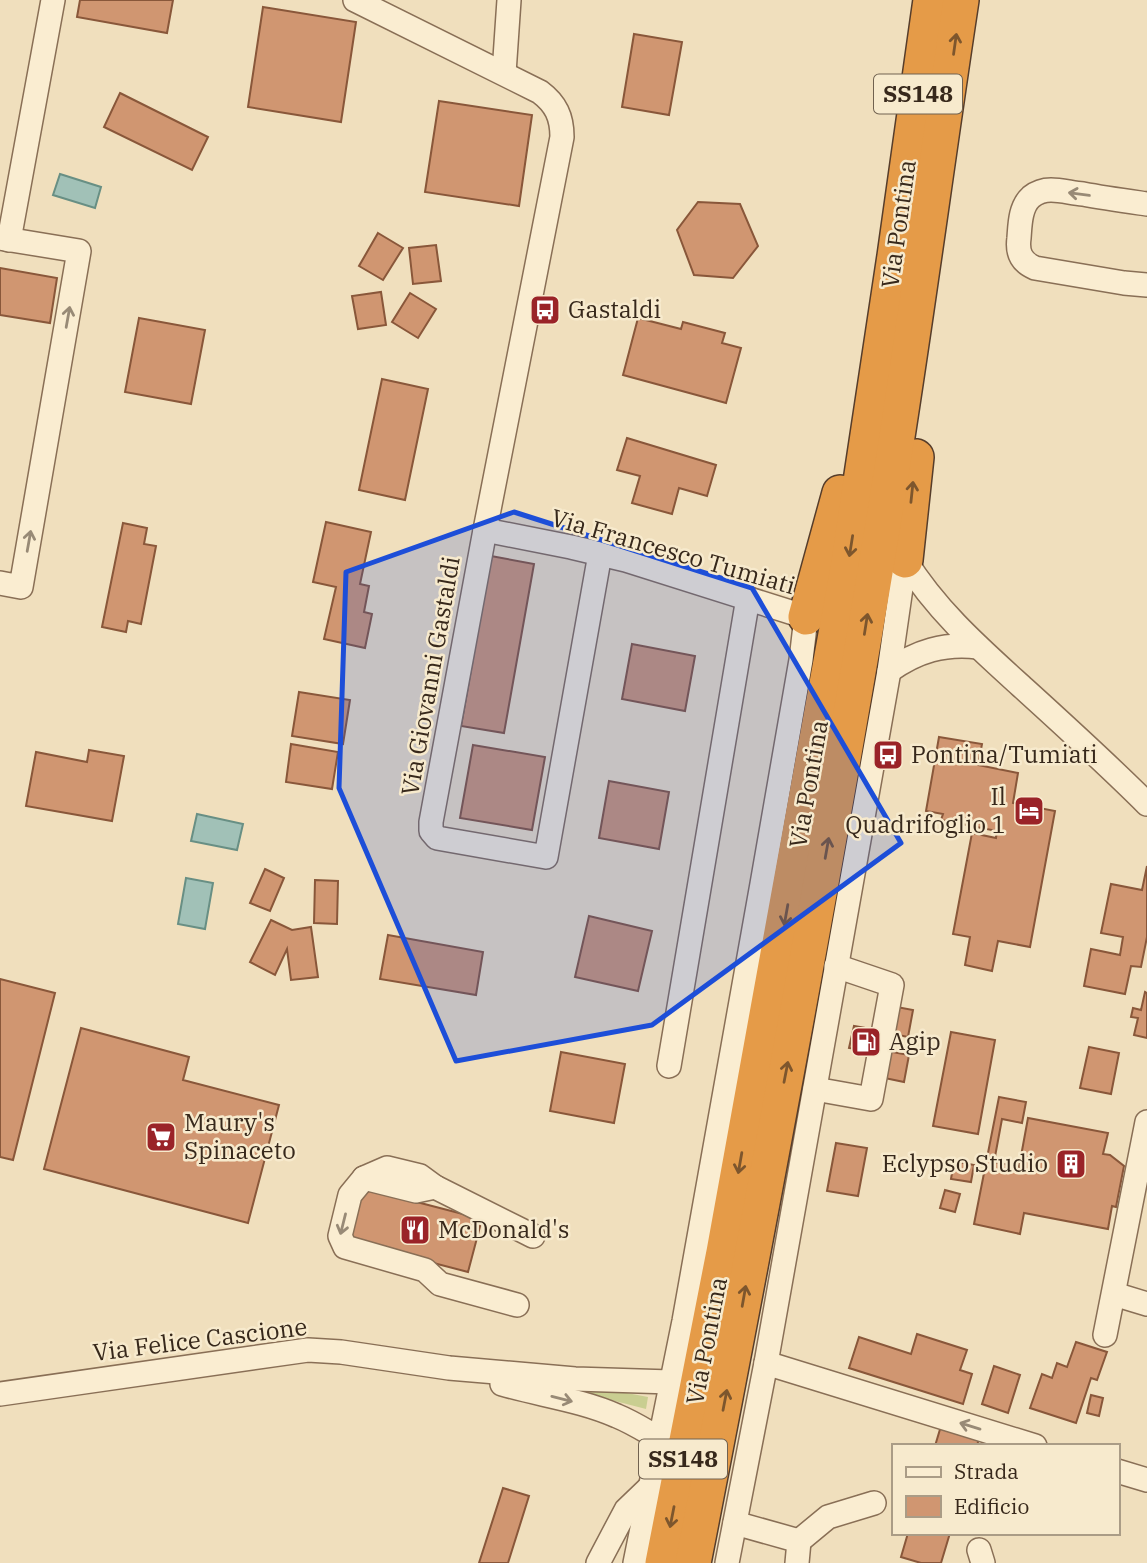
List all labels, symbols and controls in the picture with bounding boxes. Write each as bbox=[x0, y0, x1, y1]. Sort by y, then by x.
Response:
one-way arrow bbox=[948, 33, 961, 56]
road number: SS148 bbox=[874, 74, 962, 114]
street label: Via Pontina bbox=[873, 157, 923, 290]
one-way arrow bbox=[1069, 187, 1091, 200]
bus stop icon: Gastaldi bbox=[528, 293, 562, 327]
place label: Gastaldi bbox=[568, 293, 661, 325]
one-way arrow bbox=[62, 306, 75, 328]
one-way arrow bbox=[906, 482, 919, 504]
street label: Via Francesco Tumiati bbox=[547, 501, 799, 601]
one-way arrow bbox=[23, 530, 36, 553]
one-way arrow bbox=[844, 534, 857, 557]
street label: Via Giovanni Gastaldi bbox=[393, 554, 467, 798]
one-way arrow bbox=[860, 613, 873, 636]
street label: Via Pontina bbox=[781, 717, 835, 850]
bus stop icon: Pontina/Tumiati bbox=[871, 738, 905, 772]
place label: Pontina/Tumiati bbox=[911, 738, 1098, 770]
place label: Il Quadrifoglio 1 bbox=[845, 780, 1006, 840]
hotel icon: Il Quadrifoglio 1 bbox=[1012, 794, 1046, 828]
one-way arrow bbox=[821, 837, 834, 860]
one-way arrow bbox=[779, 903, 792, 926]
fuel station icon: Agip bbox=[849, 1025, 883, 1059]
place label: Agip bbox=[889, 1025, 941, 1057]
one-way arrow bbox=[779, 1061, 793, 1084]
place label: Maury's Spinaceto bbox=[184, 1106, 296, 1166]
supermarket icon: Maury's Spinaceto bbox=[144, 1120, 178, 1154]
place label: Eclypso Studio bbox=[882, 1147, 1048, 1179]
building icon: Eclypso Studio bbox=[1054, 1147, 1088, 1181]
one-way arrow bbox=[733, 1151, 746, 1174]
one-way arrow bbox=[336, 1213, 349, 1235]
restaurant icon: McDonald's bbox=[398, 1213, 432, 1247]
place label: McDonald's bbox=[438, 1213, 570, 1245]
street label: Via Pontina bbox=[678, 1274, 734, 1407]
one-way arrow bbox=[738, 1285, 752, 1308]
street label: Via Felice Cascione bbox=[91, 1310, 309, 1368]
one-way arrow bbox=[718, 1389, 732, 1412]
one-way arrow bbox=[550, 1393, 573, 1406]
one-way arrow bbox=[959, 1418, 981, 1431]
road number: SS148 bbox=[639, 1440, 727, 1478]
legend bbox=[892, 1444, 1119, 1535]
text: Strada bbox=[954, 1457, 1019, 1485]
text: Edificio bbox=[954, 1492, 1029, 1520]
one-way arrow bbox=[664, 1505, 678, 1528]

